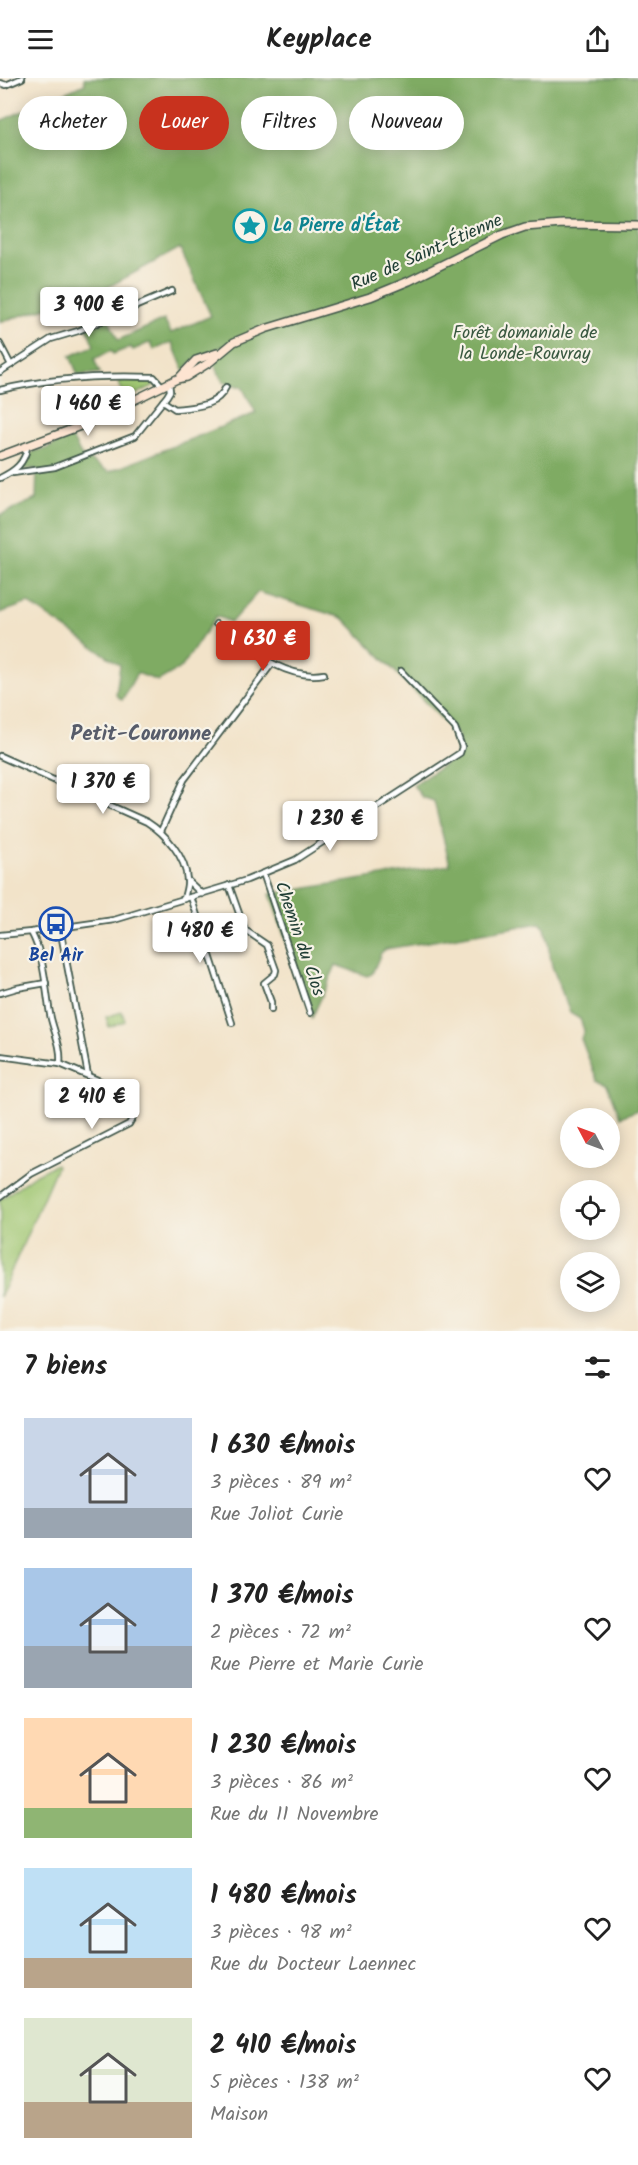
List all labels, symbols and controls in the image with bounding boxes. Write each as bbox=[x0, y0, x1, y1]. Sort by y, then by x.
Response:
text: Keyplace bbox=[266, 18, 372, 61]
icon: menu bbox=[24, 23, 57, 56]
icon: share bbox=[581, 23, 614, 56]
chip: Acheter bbox=[18, 96, 127, 150]
chip: Louer bbox=[139, 96, 229, 150]
chip: Filtres bbox=[241, 96, 337, 150]
chip: Nouveau bbox=[349, 96, 464, 150]
street label: Rue de Saint-Étienne bbox=[347, 207, 507, 299]
place icon: La Pierre d'État bbox=[232, 208, 268, 244]
place label: La Pierre d'État bbox=[273, 212, 401, 241]
pin: 3 900 € bbox=[34, 287, 144, 338]
text: 3 900 € bbox=[54, 290, 124, 322]
park label: Forêt domaniale de la Londe-Rouvray bbox=[453, 319, 597, 369]
pin: 1 460 € bbox=[33, 386, 143, 437]
text: 1 460 € bbox=[55, 389, 121, 421]
pin: 1 630 € bbox=[208, 621, 318, 672]
text: 1 630 € bbox=[230, 624, 296, 656]
district label: Petit-Couronne bbox=[71, 718, 211, 751]
pin: 1 370 € bbox=[48, 764, 158, 815]
text: 1 370 € bbox=[71, 767, 135, 799]
pin: 1 230 € bbox=[275, 801, 385, 852]
text: 1 230 € bbox=[297, 804, 363, 836]
street label: Chemin du Clos bbox=[266, 878, 332, 1001]
bus stop icon: Bel Air bbox=[38, 906, 74, 942]
pin: 1 480 € bbox=[145, 913, 255, 964]
text: 1 480 € bbox=[166, 916, 234, 948]
place label: Bel Air bbox=[29, 942, 85, 971]
pin: 2 410 € bbox=[37, 1079, 147, 1130]
text: 2 410 € bbox=[59, 1082, 125, 1114]
north arrow bbox=[560, 1108, 620, 1168]
map controls bbox=[560, 1108, 620, 1312]
button: locate bbox=[560, 1180, 620, 1240]
button: layers bbox=[560, 1252, 620, 1312]
text: 7 biens bbox=[24, 1346, 107, 1388]
icon: filters bbox=[581, 1351, 614, 1384]
text: 1 630 €/mois bbox=[210, 1425, 355, 1467]
icon: home bbox=[72, 1442, 144, 1514]
icon: heart bbox=[581, 1462, 614, 1495]
text: 3 pièces · 89 m² bbox=[210, 1467, 352, 1499]
text: Rue Joliot Curie bbox=[210, 1499, 343, 1531]
text: 1 370 €/mois bbox=[210, 1575, 354, 1617]
icon: home bbox=[72, 1592, 144, 1664]
icon: heart bbox=[581, 1612, 614, 1645]
text: 2 pièces · 72 m² bbox=[210, 1617, 351, 1649]
text: Rue Pierre et Marie Curie bbox=[210, 1649, 424, 1681]
text: 1 230 €/mois bbox=[210, 1725, 356, 1767]
icon: home bbox=[72, 1742, 144, 1814]
icon: heart bbox=[581, 1762, 614, 1795]
text: 3 pièces · 86 m² bbox=[210, 1767, 353, 1799]
text: Rue du 11 Novembre bbox=[210, 1799, 379, 1831]
text: 1 480 €/mois bbox=[210, 1875, 357, 1917]
icon: home bbox=[72, 1892, 144, 1964]
icon: heart bbox=[581, 1912, 614, 1945]
text: 3 pièces · 98 m² bbox=[210, 1917, 352, 1949]
text: Rue du Docteur Laennec bbox=[210, 1949, 416, 1981]
text: 2 410 €/mois bbox=[210, 2025, 356, 2067]
icon: home bbox=[72, 2042, 144, 2114]
icon: heart bbox=[581, 2062, 614, 2095]
text: 5 pièces · 138 m² bbox=[210, 2067, 359, 2099]
text: Maison bbox=[210, 2099, 268, 2131]

